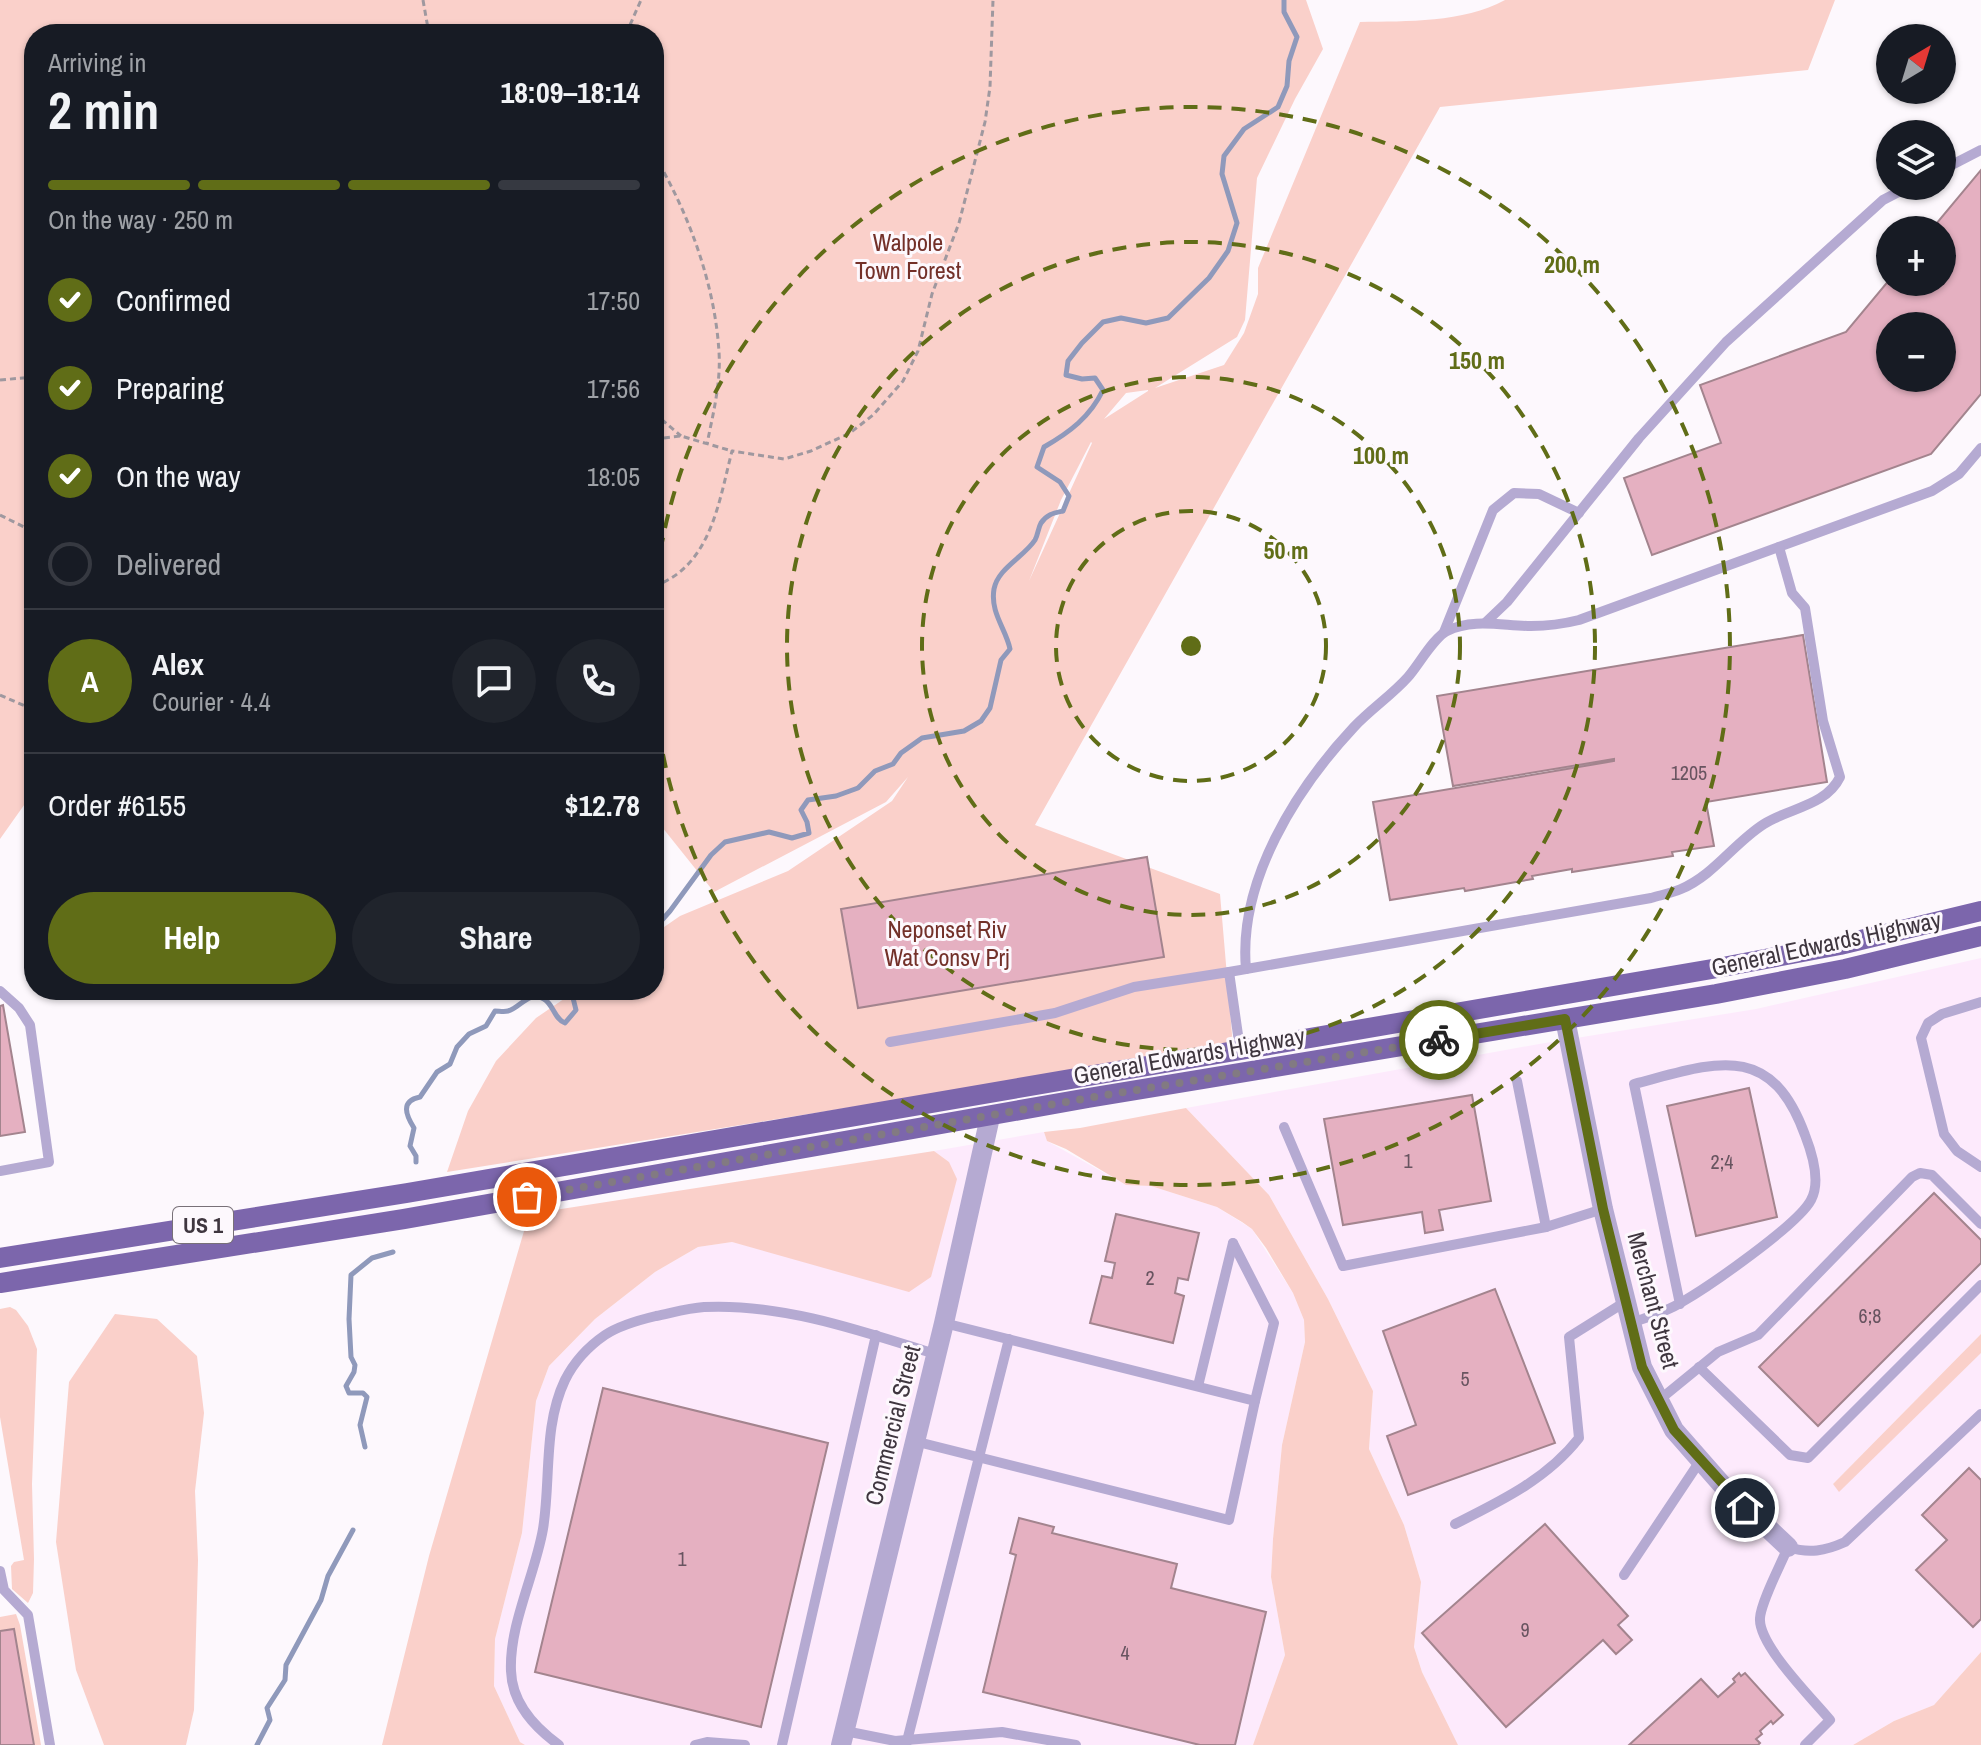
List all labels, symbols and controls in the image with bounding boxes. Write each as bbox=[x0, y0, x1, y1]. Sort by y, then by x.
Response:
north arrow bbox=[1876, 24, 1956, 104]
map controls bbox=[1876, 24, 1956, 392]
text: Arriving in bbox=[48, 45, 146, 80]
text: 18:09–18:14 bbox=[501, 72, 640, 112]
text: 2 min bbox=[48, 75, 159, 145]
button: layers bbox=[1876, 120, 1956, 200]
text: On the way · 250 m bbox=[48, 202, 233, 237]
button: + bbox=[1876, 216, 1956, 296]
park label: Walpole Town Forest bbox=[855, 226, 962, 286]
text: 200 m bbox=[1544, 248, 1600, 280]
icon: check bbox=[48, 278, 92, 322]
text: Confirmed bbox=[116, 280, 231, 320]
text: 17:50 bbox=[587, 283, 640, 318]
button: − bbox=[1876, 312, 1956, 392]
text: 150 m bbox=[1449, 344, 1505, 376]
icon: check bbox=[48, 366, 92, 410]
text: Preparing bbox=[116, 368, 224, 408]
text: 17:56 bbox=[587, 371, 640, 406]
text: 100 m bbox=[1353, 439, 1409, 471]
icon: check bbox=[48, 454, 92, 498]
text: On the way bbox=[116, 456, 240, 496]
text: 18:05 bbox=[587, 459, 640, 494]
text: 50 m bbox=[1264, 534, 1308, 566]
text: Delivered bbox=[116, 544, 221, 584]
centre of rings bbox=[1177, 632, 1205, 660]
button: chat bbox=[452, 639, 536, 723]
button: phone bbox=[556, 639, 640, 723]
text: Alex bbox=[152, 644, 204, 684]
text: A bbox=[81, 661, 99, 701]
text: Courier · 4.4 bbox=[152, 684, 271, 719]
house number: 1205 bbox=[1671, 759, 1707, 786]
text: Order #6155 bbox=[48, 785, 186, 825]
text: $12.78 bbox=[565, 785, 640, 825]
button: Help bbox=[48, 892, 336, 984]
button: Share bbox=[352, 892, 640, 984]
street label: General Edwards Highway bbox=[1708, 903, 1944, 983]
park label: Neponset Riv Wat Consv Prj bbox=[884, 913, 1010, 973]
courier bbox=[1399, 1000, 1479, 1080]
icon: bike bbox=[1417, 1018, 1461, 1062]
street label: General Edwards Highway bbox=[1071, 1019, 1307, 1091]
house number: 1 bbox=[1403, 1147, 1413, 1174]
house number: 2;4 bbox=[1711, 1148, 1733, 1175]
pin bbox=[493, 1163, 561, 1231]
icon: bag bbox=[505, 1175, 549, 1219]
road number: US 1 bbox=[173, 1207, 233, 1243]
street label: Merchant Street bbox=[1620, 1228, 1688, 1372]
house number: 2 bbox=[1145, 1264, 1155, 1291]
house number: 6;8 bbox=[1859, 1302, 1881, 1329]
street label: Commercial Street bbox=[857, 1341, 927, 1508]
house number: 5 bbox=[1460, 1365, 1470, 1392]
pin bbox=[1711, 1474, 1779, 1542]
icon: home bbox=[1723, 1486, 1767, 1530]
house number: 1 bbox=[677, 1545, 687, 1572]
house number: 9 bbox=[1520, 1616, 1530, 1643]
house number: 4 bbox=[1120, 1639, 1130, 1666]

